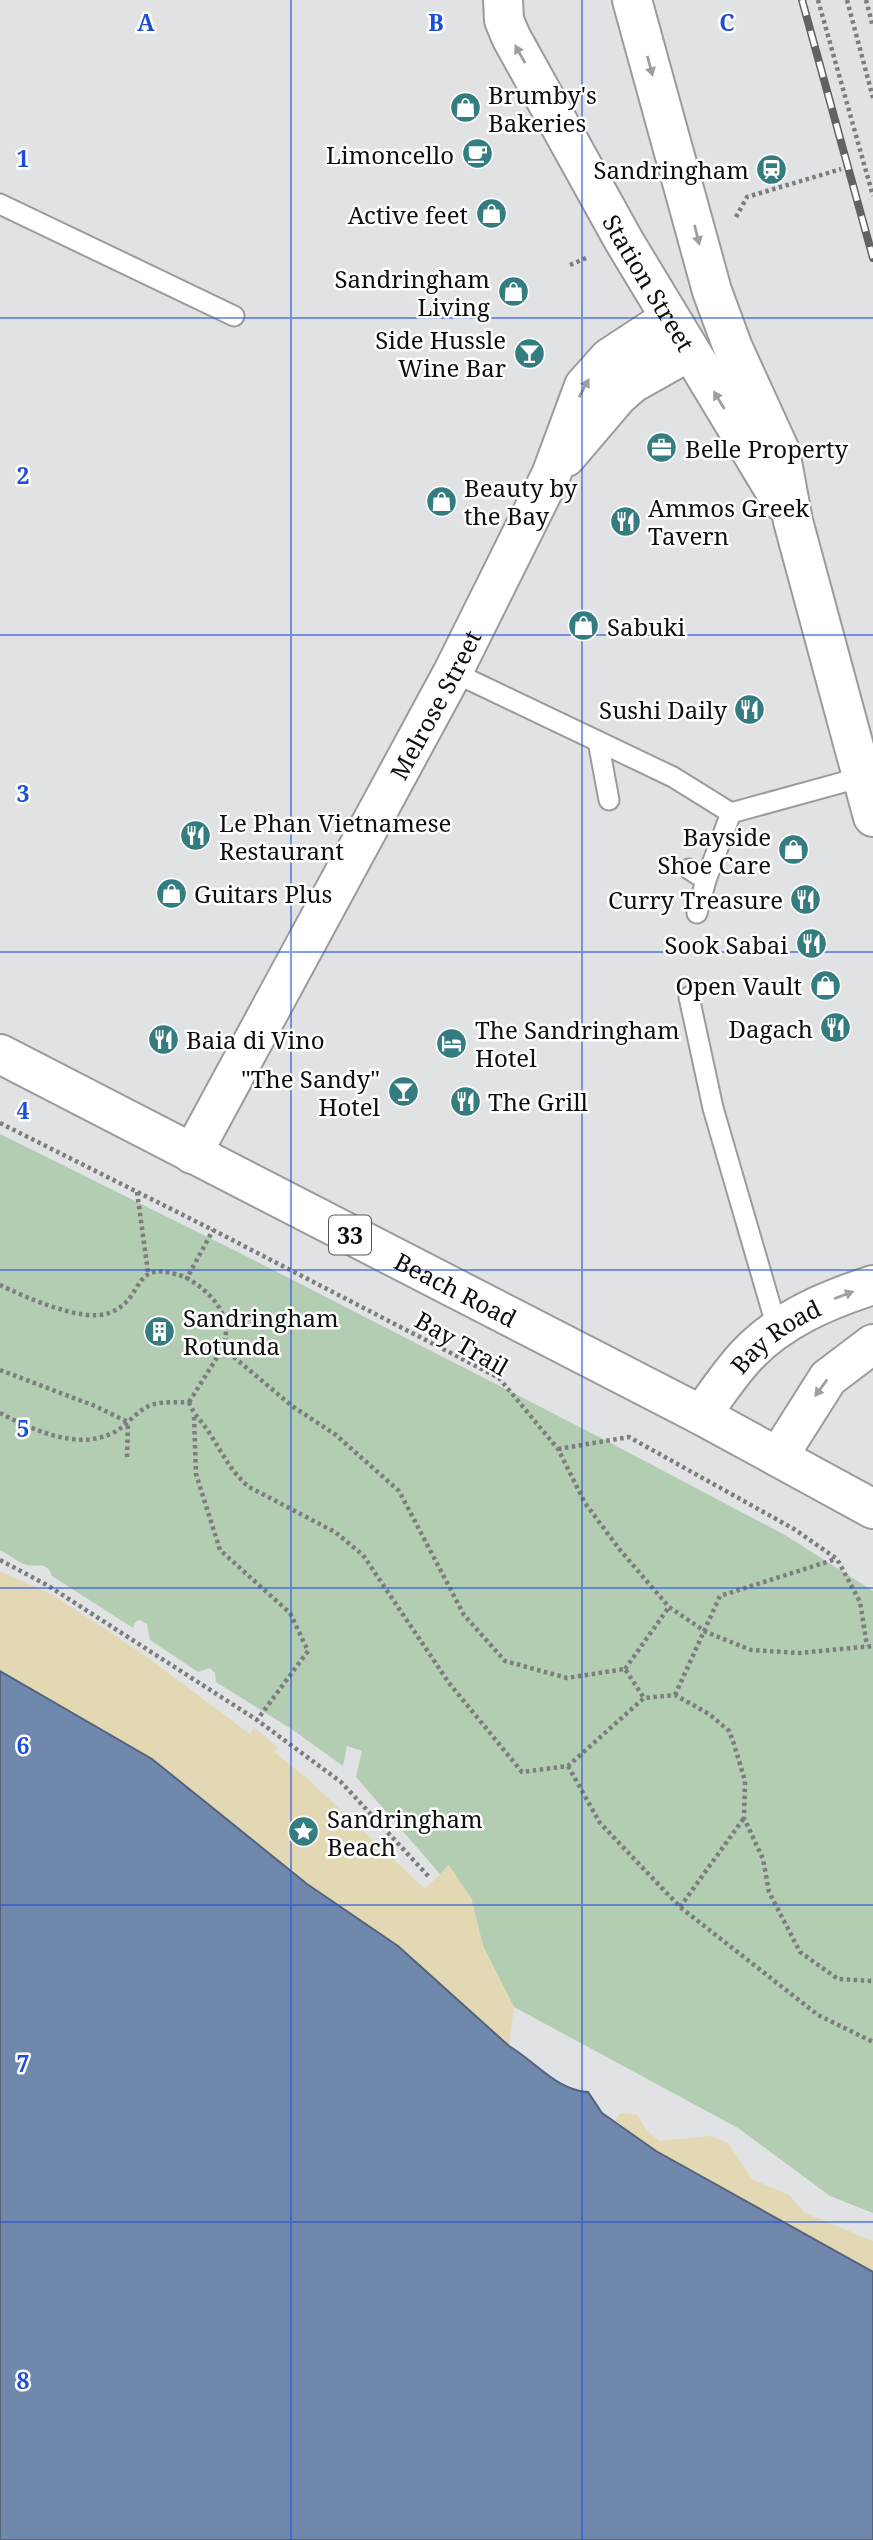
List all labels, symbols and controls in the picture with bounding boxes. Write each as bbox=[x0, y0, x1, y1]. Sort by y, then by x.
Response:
text: A bbox=[137, 6, 155, 38]
text: B bbox=[428, 6, 444, 38]
text: C bbox=[719, 6, 735, 38]
one-way arrow bbox=[514, 44, 526, 63]
one-way arrow bbox=[646, 56, 656, 77]
place label: Brumby's Bakeries bbox=[488, 78, 597, 139]
shop icon: Brumby's Bakeries bbox=[448, 91, 482, 125]
cafe icon: Limoncello bbox=[460, 137, 494, 171]
place label: Limoncello bbox=[326, 138, 454, 171]
text: 1 bbox=[17, 142, 30, 174]
station icon: Sandringham bbox=[755, 152, 789, 186]
place label: Sandringham bbox=[593, 153, 749, 186]
shop icon: Active feet bbox=[474, 197, 508, 231]
place label: Active feet bbox=[348, 198, 468, 231]
street label: Station Street bbox=[596, 208, 703, 357]
one-way arrow bbox=[692, 224, 703, 246]
place label: Sandringham Living bbox=[334, 262, 490, 323]
shop icon: Sandringham Living bbox=[496, 275, 530, 309]
place label: Side Hussle Wine Bar bbox=[375, 323, 506, 384]
bar icon: Side Hussle Wine Bar bbox=[512, 336, 546, 370]
one-way arrow bbox=[578, 379, 590, 398]
one-way arrow bbox=[713, 390, 725, 409]
office icon: Belle Property bbox=[645, 431, 679, 465]
place label: Belle Property bbox=[685, 432, 848, 465]
text: 2 bbox=[17, 459, 30, 491]
place label: Beauty by the Bay bbox=[464, 471, 578, 532]
shop icon: Beauty by the Bay bbox=[424, 484, 458, 518]
place label: Ammos Greek Tavern bbox=[648, 491, 810, 552]
restaurant icon: Ammos Greek Tavern bbox=[608, 504, 642, 538]
shop icon: Sabuki bbox=[567, 609, 601, 643]
place label: Sabuki bbox=[607, 610, 686, 643]
street label: Melrose Street bbox=[382, 624, 488, 785]
restaurant icon: Sushi Daily bbox=[733, 692, 767, 726]
place label: Sushi Daily bbox=[599, 693, 727, 726]
text: 3 bbox=[17, 777, 30, 809]
place label: Le Phan Vietnamese Restaurant bbox=[219, 806, 451, 867]
restaurant icon: Le Phan Vietnamese Restaurant bbox=[179, 819, 213, 853]
place label: Bayside Shoe Care bbox=[657, 820, 771, 881]
shop icon: Bayside Shoe Care bbox=[777, 833, 811, 867]
shop icon: Guitars Plus bbox=[154, 876, 188, 910]
place label: Guitars Plus bbox=[194, 877, 332, 910]
restaurant icon: Curry Treasure bbox=[789, 882, 823, 916]
place label: Curry Treasure bbox=[608, 883, 783, 916]
restaurant icon: Sook Sabai bbox=[794, 927, 828, 961]
place label: Sook Sabai bbox=[664, 928, 788, 961]
shop icon: Open Vault bbox=[808, 968, 842, 1002]
place label: Open Vault bbox=[675, 969, 802, 1002]
restaurant icon: Dagach bbox=[819, 1011, 853, 1045]
place label: Dagach bbox=[729, 1012, 813, 1045]
place label: The Sandringham Hotel bbox=[475, 1013, 680, 1074]
restaurant icon: Baia di Vino bbox=[146, 1022, 180, 1056]
place label: Baia di Vino bbox=[186, 1023, 325, 1056]
hotel icon: The Sandringham Hotel bbox=[435, 1026, 469, 1060]
place label: "The Sandy" Hotel bbox=[241, 1062, 381, 1123]
bar icon: "The Sandy" Hotel bbox=[386, 1075, 420, 1109]
restaurant icon: The Grill bbox=[448, 1084, 482, 1118]
place label: The Grill bbox=[488, 1085, 589, 1118]
text: 4 bbox=[17, 1094, 30, 1126]
road number: 33 bbox=[329, 1216, 371, 1254]
street label: Beach Road bbox=[389, 1244, 523, 1334]
one-way arrow bbox=[834, 1290, 855, 1301]
street label: Bay Road bbox=[722, 1291, 826, 1380]
place label: Sandringham Rotunda bbox=[183, 1301, 339, 1362]
street label: Bay Trail bbox=[409, 1303, 515, 1383]
building icon: Sandringham Rotunda bbox=[143, 1314, 177, 1348]
one-way arrow bbox=[814, 1378, 828, 1397]
text: 5 bbox=[17, 1412, 30, 1444]
text: 6 bbox=[17, 1729, 30, 1761]
place label: Sandringham Beach bbox=[327, 1802, 483, 1863]
place icon: Sandringham Beach bbox=[287, 1815, 321, 1849]
text: 7 bbox=[17, 2047, 30, 2079]
text: 8 bbox=[17, 2364, 30, 2396]

